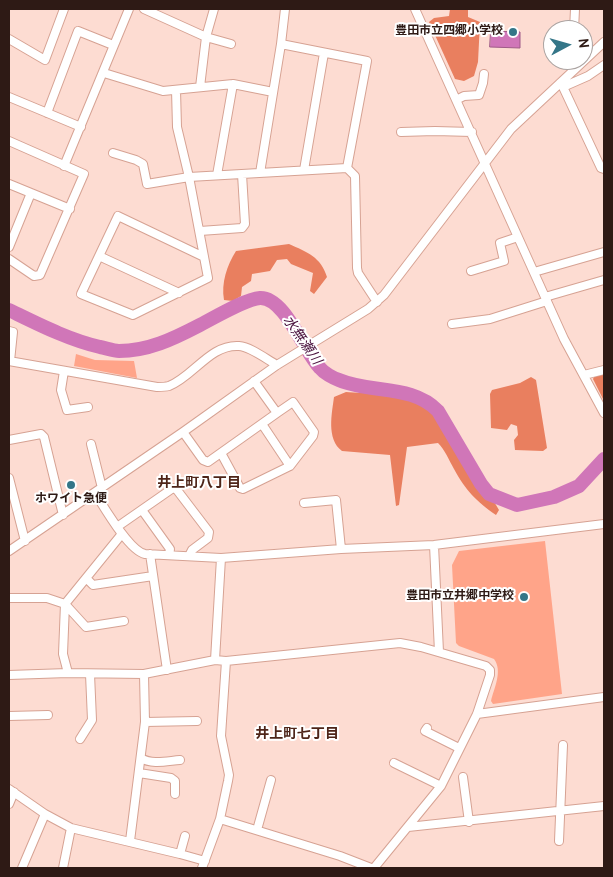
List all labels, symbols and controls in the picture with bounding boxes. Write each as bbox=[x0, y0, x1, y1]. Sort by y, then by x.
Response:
north arrow bbox=[543, 20, 593, 70]
place label: 豊田市立四郷小学校 bbox=[395, 25, 503, 39]
marker: 豊田市立四郷小学校 bbox=[507, 26, 519, 38]
text: N bbox=[573, 38, 591, 49]
water label: 水無瀬川 bbox=[278, 313, 324, 369]
district label: 井上町八丁目 bbox=[157, 476, 241, 492]
marker: ホワイト急便 bbox=[65, 479, 77, 491]
place label: ホワイト急便 bbox=[35, 493, 107, 507]
place label: 豊田市立井郷中学校 bbox=[406, 590, 514, 604]
marker: 豊田市立井郷中学校 bbox=[518, 591, 530, 603]
district label: 井上町七丁目 bbox=[255, 727, 339, 743]

